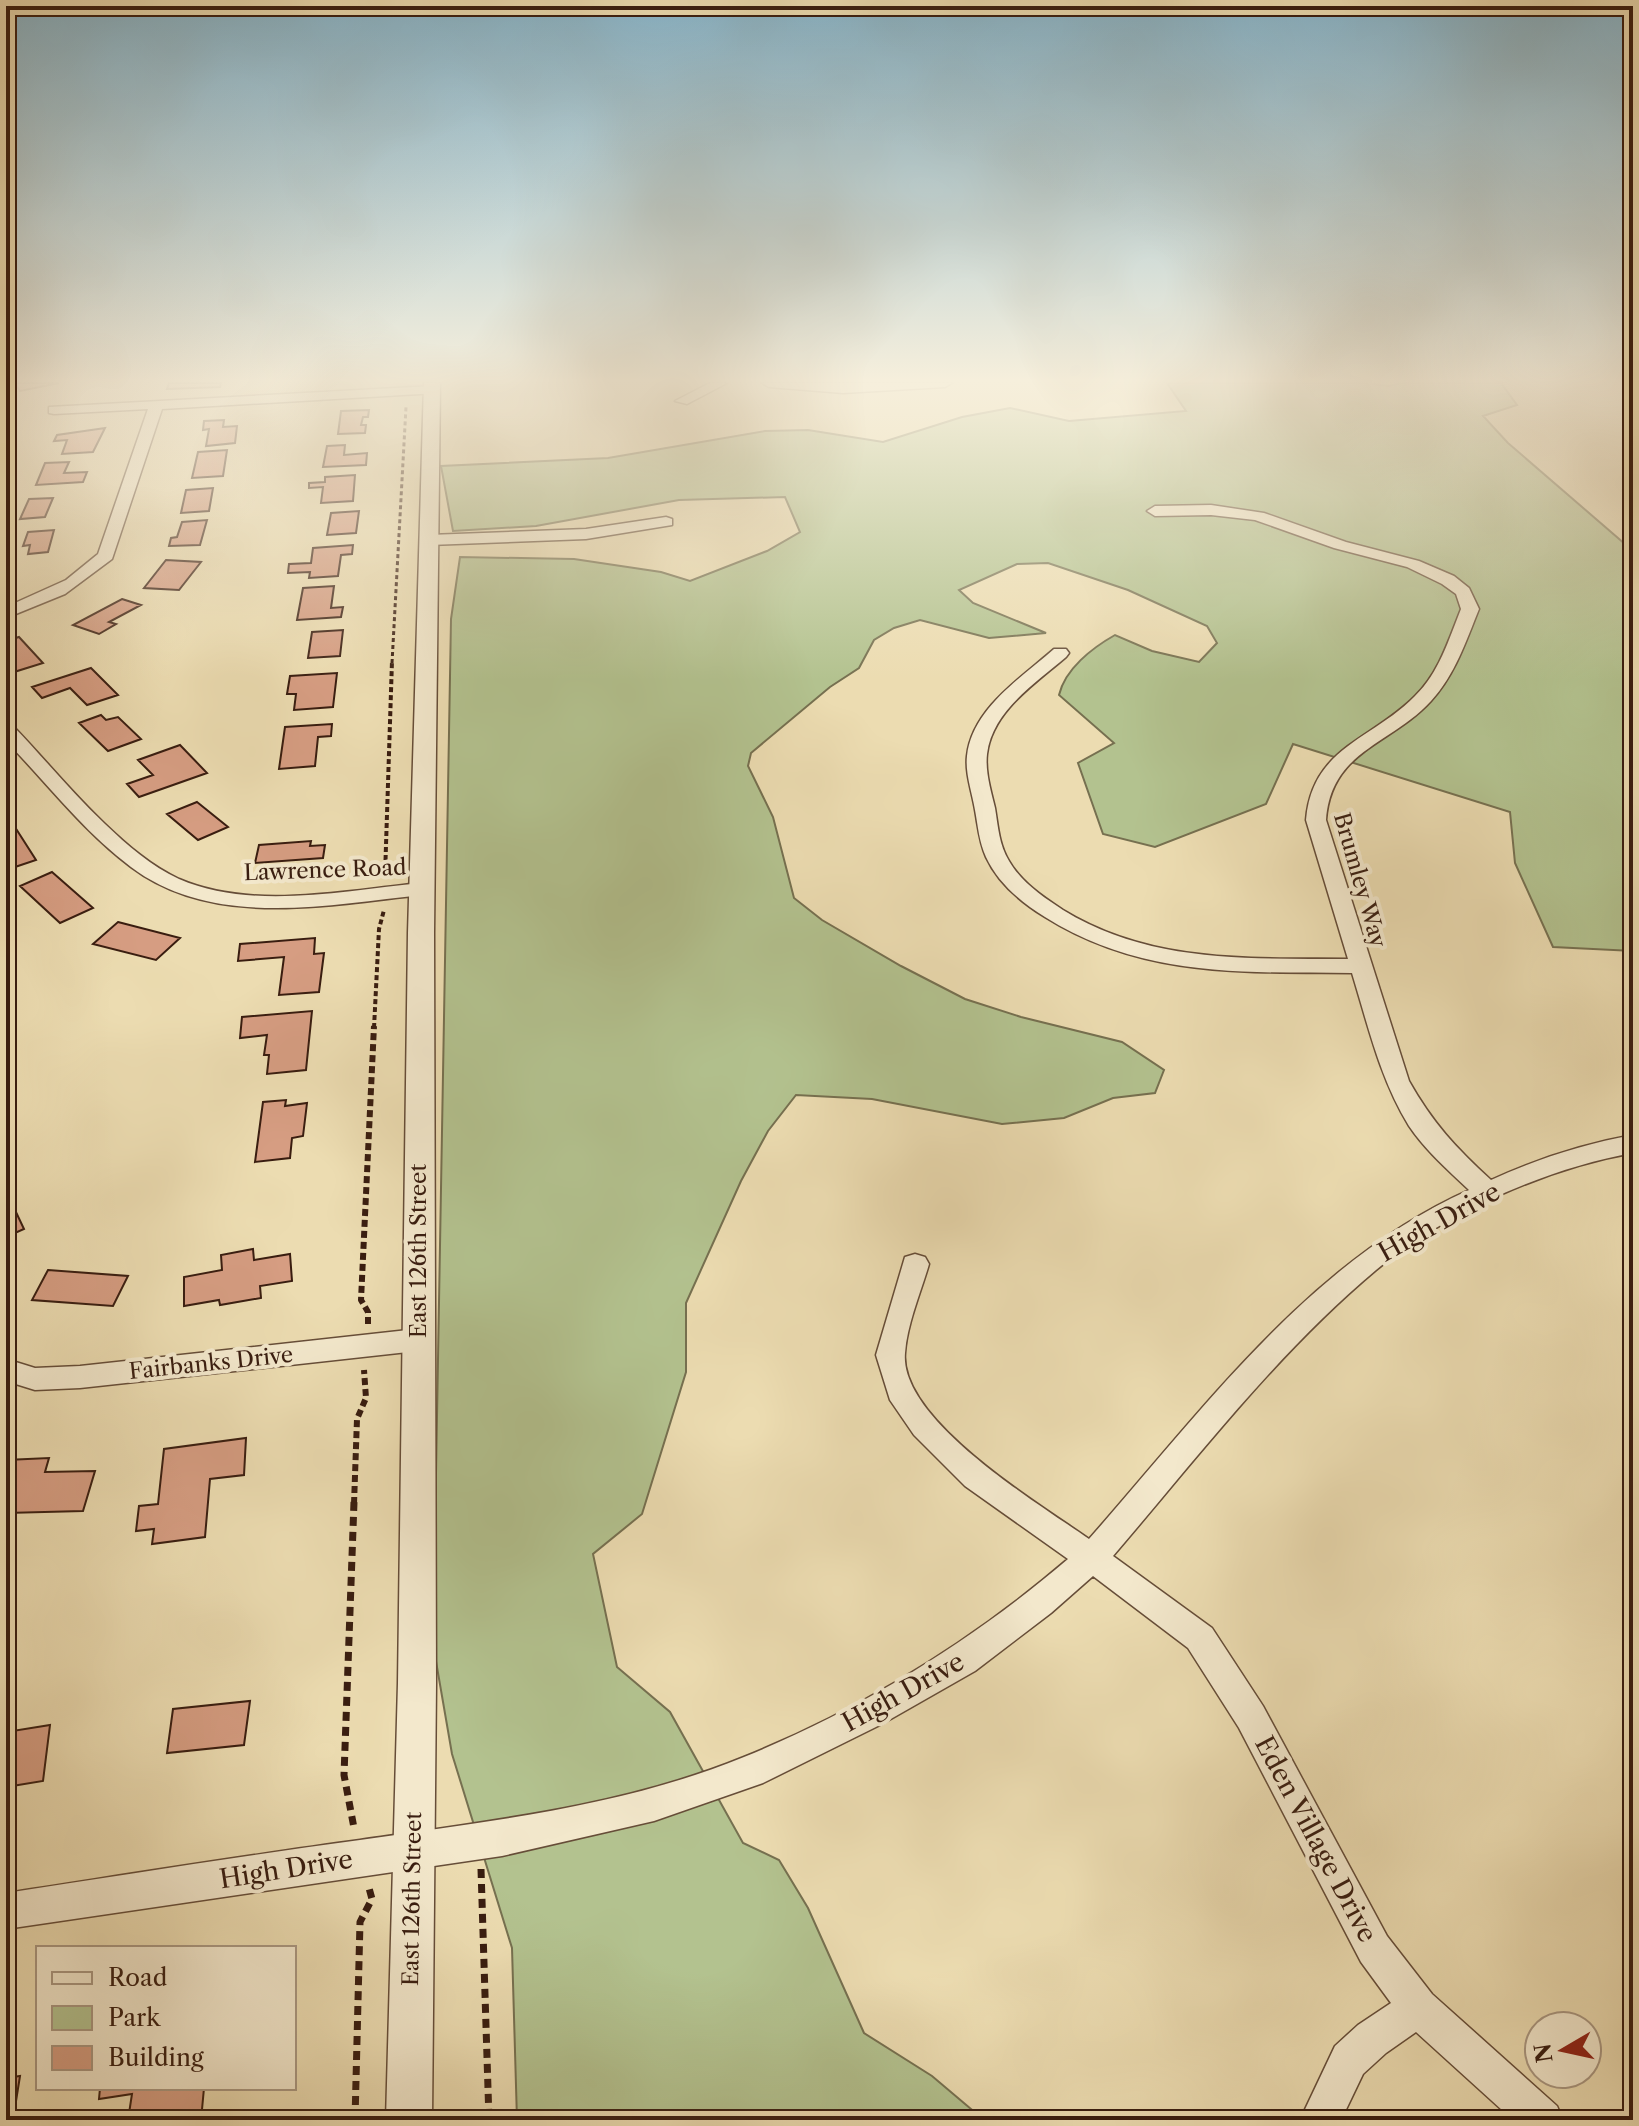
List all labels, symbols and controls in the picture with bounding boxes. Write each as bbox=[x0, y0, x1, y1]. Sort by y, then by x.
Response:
street label: Brumley Way bbox=[1328, 809, 1392, 951]
street label: Lawrence Road bbox=[243, 854, 407, 886]
street label: East 126th Street bbox=[405, 1164, 432, 1338]
street label: High Drive bbox=[1372, 1175, 1506, 1269]
street label: Fairbanks Drive bbox=[128, 1341, 294, 1385]
street label: High Drive bbox=[836, 1645, 970, 1739]
street label: Eden Village Drive bbox=[1248, 1730, 1384, 1948]
street label: East 126th Street bbox=[397, 1811, 427, 1986]
street label: High Drive bbox=[217, 1843, 355, 1895]
legend bbox=[36, 1946, 296, 2090]
text: Road bbox=[108, 1963, 168, 1992]
text: Park bbox=[108, 2003, 161, 2032]
north arrow bbox=[1523, 2010, 1603, 2090]
text: N bbox=[1529, 2041, 1559, 2065]
text: Building bbox=[108, 2043, 204, 2072]

